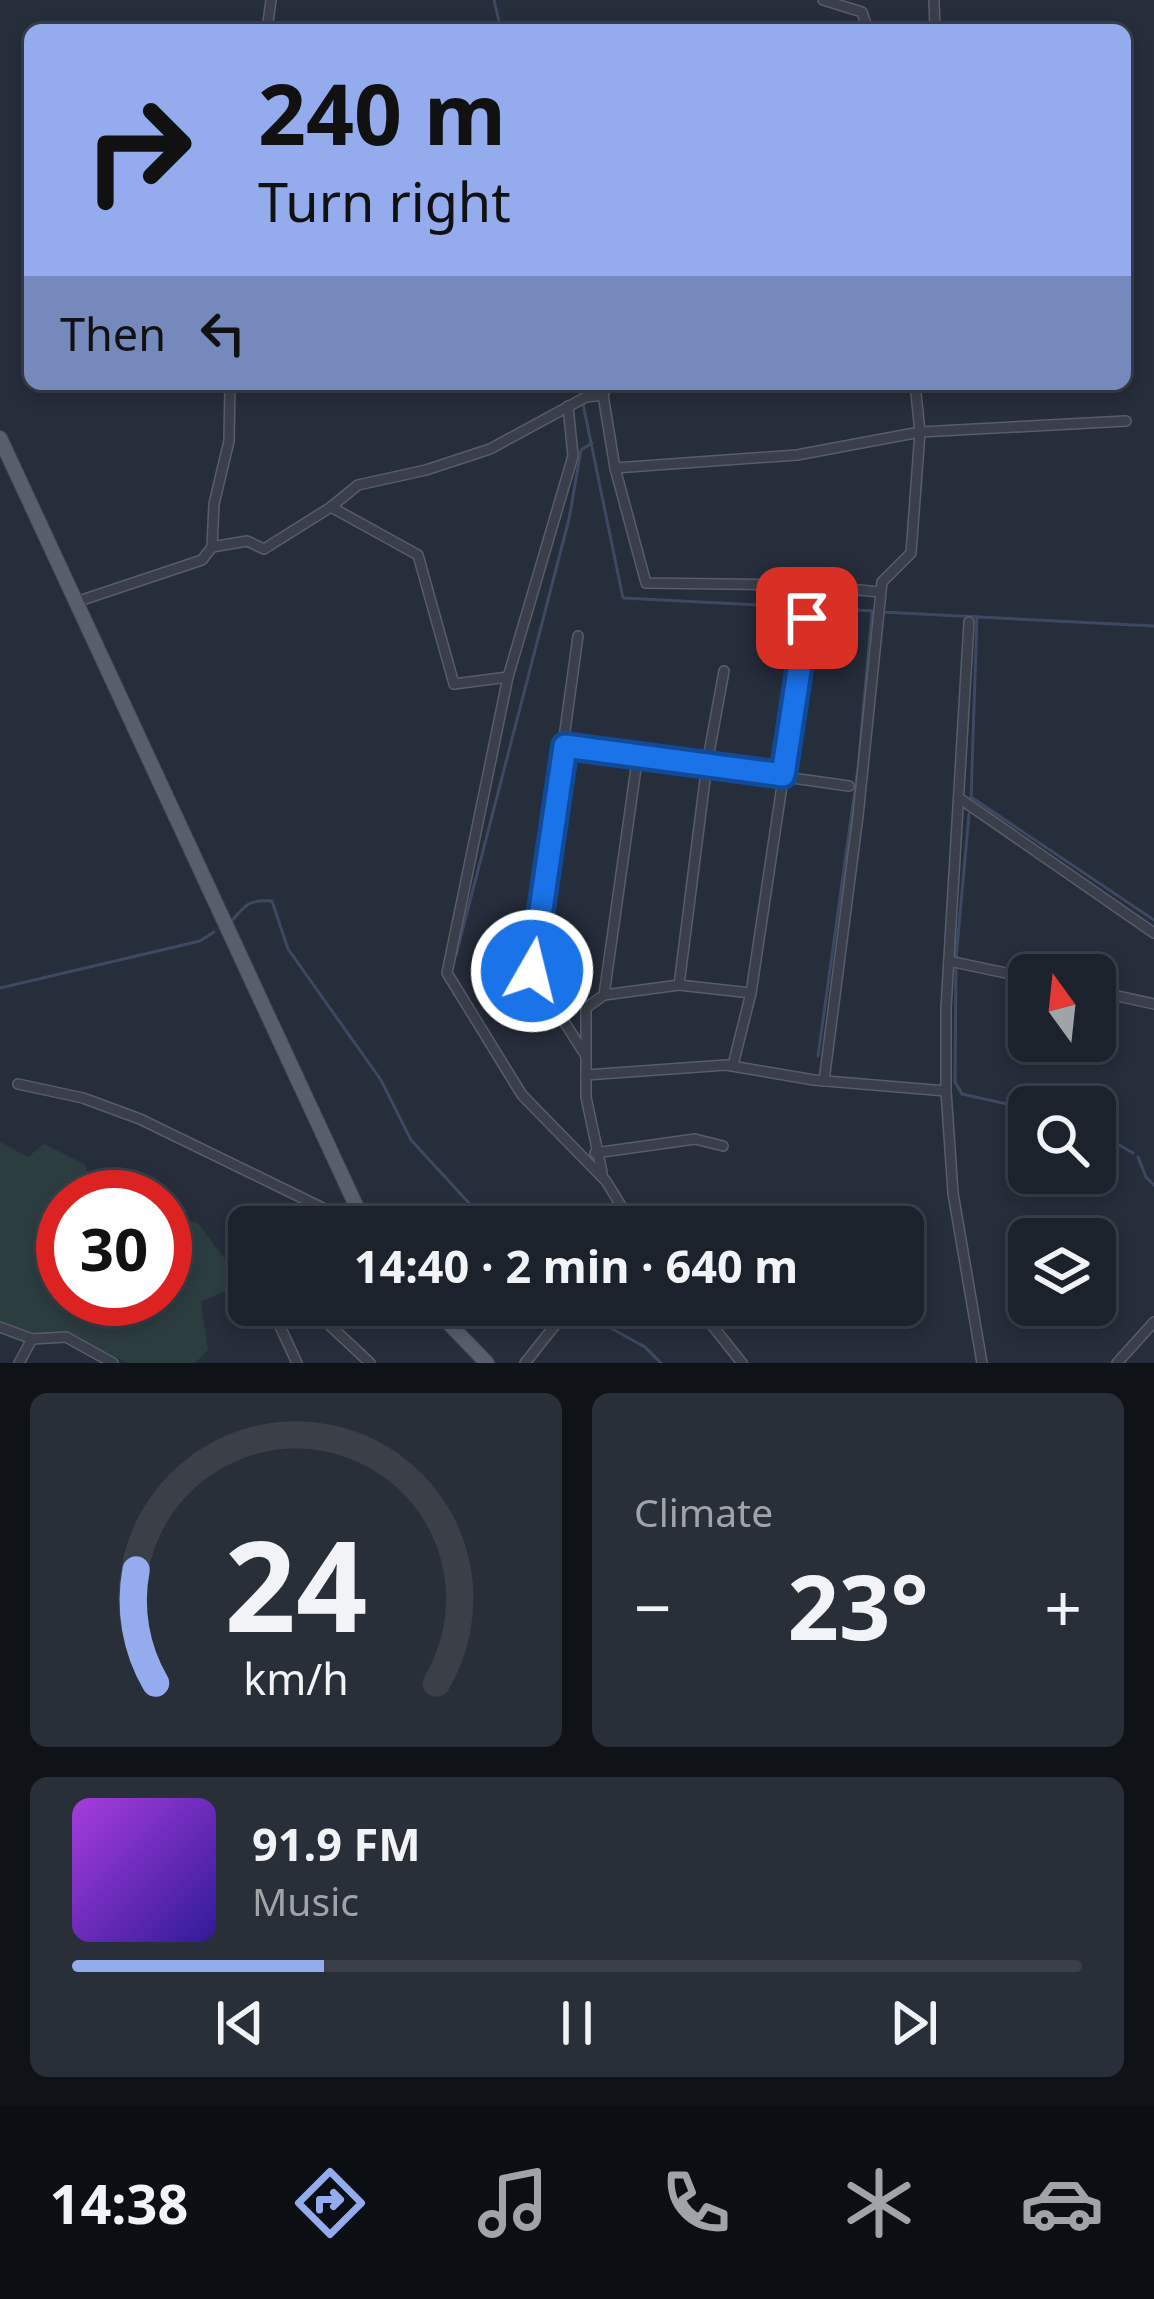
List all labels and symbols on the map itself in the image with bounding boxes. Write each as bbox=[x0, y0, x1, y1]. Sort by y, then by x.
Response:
pin bbox=[756, 567, 858, 669]
position arrow bbox=[469, 908, 595, 1034]
north arrow bbox=[1008, 954, 1116, 1062]
speed limit sign: 30 bbox=[36, 1170, 192, 1326]

